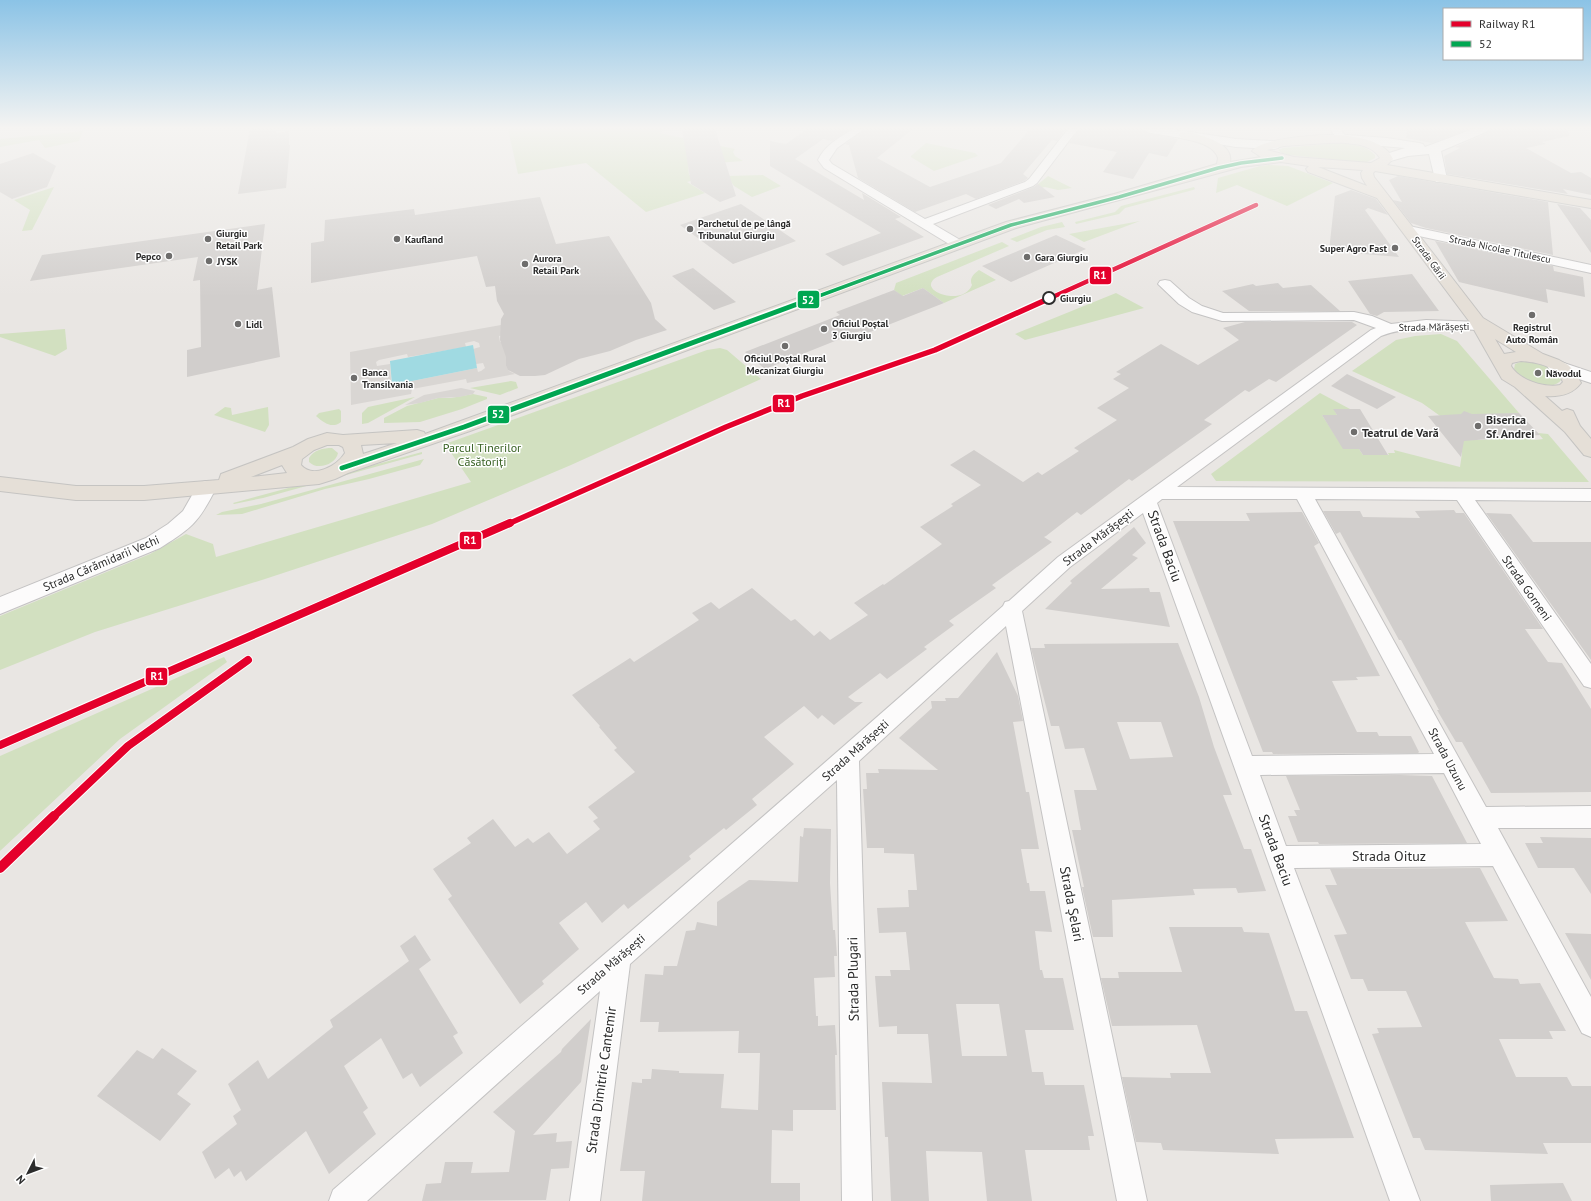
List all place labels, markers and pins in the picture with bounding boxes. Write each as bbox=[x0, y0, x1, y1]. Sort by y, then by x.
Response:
place label: Parchetul de pe lângă Tribunalul Giurgiu bbox=[698, 217, 791, 242]
marker: Parchetul de pe lângă Tribunalul Giurgiu bbox=[685, 224, 695, 234]
place label: Giurgiu Retail Park bbox=[216, 227, 262, 252]
place label: Kaufland bbox=[405, 233, 443, 246]
marker: Giurgiu Retail Park bbox=[203, 234, 213, 244]
marker: Kaufland bbox=[392, 234, 402, 244]
place label: Super Agro Fast bbox=[1320, 242, 1388, 255]
marker: Super Agro Fast bbox=[1390, 243, 1400, 253]
place label: Pepco bbox=[136, 250, 162, 263]
marker: Pepco bbox=[164, 251, 174, 261]
place label: Gara Giurgiu bbox=[1035, 251, 1088, 264]
place label: Aurora Retail Park bbox=[533, 252, 579, 277]
marker: Gara Giurgiu bbox=[1022, 252, 1032, 262]
place label: JYSK bbox=[216, 255, 239, 268]
marker: JYSK bbox=[204, 256, 214, 266]
marker: Aurora Retail Park bbox=[520, 259, 530, 269]
marker: Giurgiu bbox=[1042, 291, 1056, 305]
place label: Giurgiu bbox=[1060, 292, 1091, 305]
marker: Registrul Auto Român bbox=[1527, 310, 1537, 320]
place label: Oficiul Poștal 3 Giurgiu bbox=[832, 317, 889, 342]
place label: Lidl bbox=[246, 318, 262, 331]
marker: Lidl bbox=[233, 319, 243, 329]
place label: Registrul Auto Român bbox=[1506, 321, 1558, 346]
marker: Oficiul Poștal 3 Giurgiu bbox=[819, 324, 829, 334]
marker: Oficiul Poștal Rural Mecanizat Giurgiu bbox=[780, 341, 790, 351]
place label: Oficiul Poștal Rural Mecanizat Giurgiu bbox=[744, 352, 826, 377]
place label: Banca Transilvania bbox=[362, 366, 413, 391]
place label: Năvodul bbox=[1546, 367, 1581, 380]
marker: Năvodul bbox=[1533, 368, 1543, 378]
marker: Banca Transilvania bbox=[349, 373, 359, 383]
place label: Biserica Sf. Andrei bbox=[1486, 412, 1534, 441]
marker: Biserica Sf. Andrei bbox=[1473, 421, 1483, 431]
place label: Teatrul de Vară bbox=[1362, 425, 1439, 440]
marker: Teatrul de Vară bbox=[1349, 427, 1359, 437]

